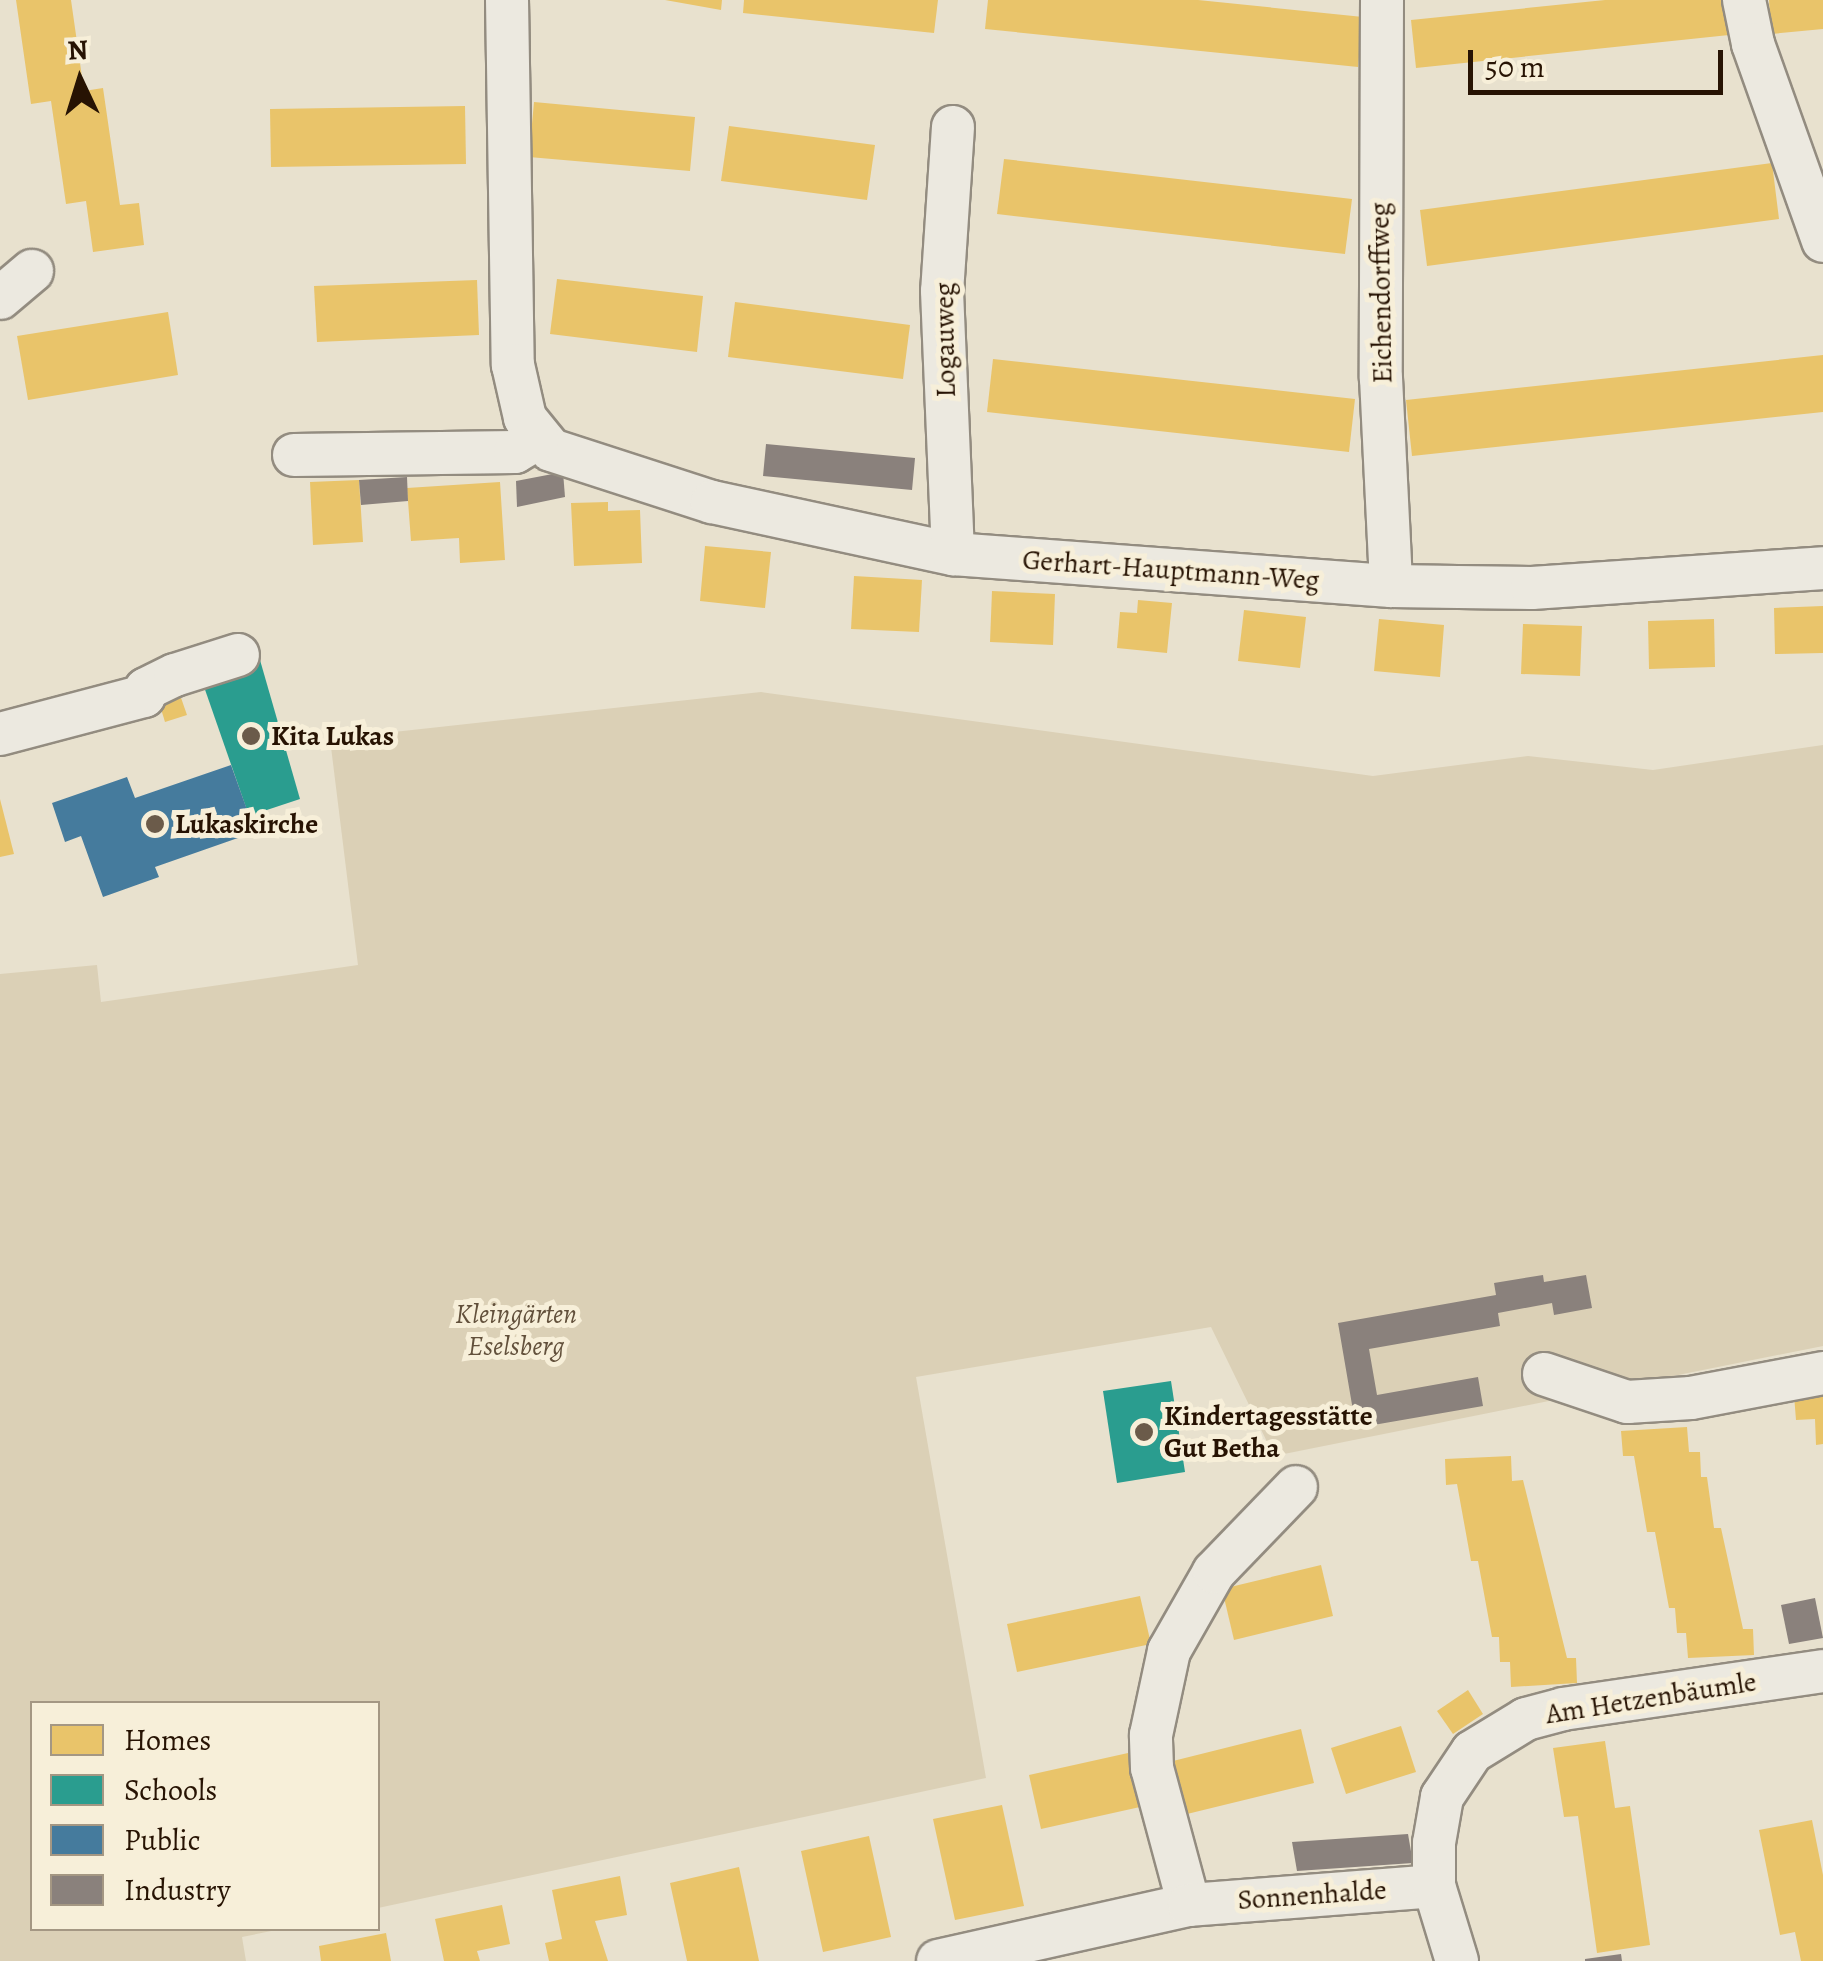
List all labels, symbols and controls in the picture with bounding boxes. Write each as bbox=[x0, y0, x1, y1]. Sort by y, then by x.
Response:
north arrow bbox=[30, 30, 130, 130]
text: N bbox=[66, 30, 89, 70]
scale bar bbox=[1473, 30, 1728, 92]
text: 50 m bbox=[1485, 47, 1545, 87]
street label: Eichendorffweg bbox=[1363, 202, 1399, 384]
street label: Logauweg bbox=[927, 282, 963, 398]
street label: Gerhart-Hauptmann-Weg bbox=[1021, 543, 1321, 597]
place label: Kita Lukas bbox=[271, 719, 394, 753]
marker: Kita Lukas bbox=[240, 725, 262, 747]
place label: Lukaskirche bbox=[175, 807, 318, 841]
marker: Lukaskirche bbox=[144, 813, 166, 835]
park label: Kleingärten Eselsberg bbox=[455, 1297, 577, 1363]
place label: Kindertagesstätte Gut Betha bbox=[1164, 1399, 1373, 1465]
marker: Kindertagesstätte Gut Betha bbox=[1133, 1421, 1155, 1443]
street label: Am Hetzenbäumle bbox=[1543, 1665, 1759, 1731]
legend bbox=[30, 1701, 380, 1931]
text: Homes bbox=[124, 1720, 211, 1760]
text: Schools bbox=[124, 1770, 217, 1810]
text: Public bbox=[124, 1820, 201, 1860]
text: Industry bbox=[124, 1870, 231, 1910]
street label: Sonnenhalde bbox=[1236, 1873, 1388, 1917]

